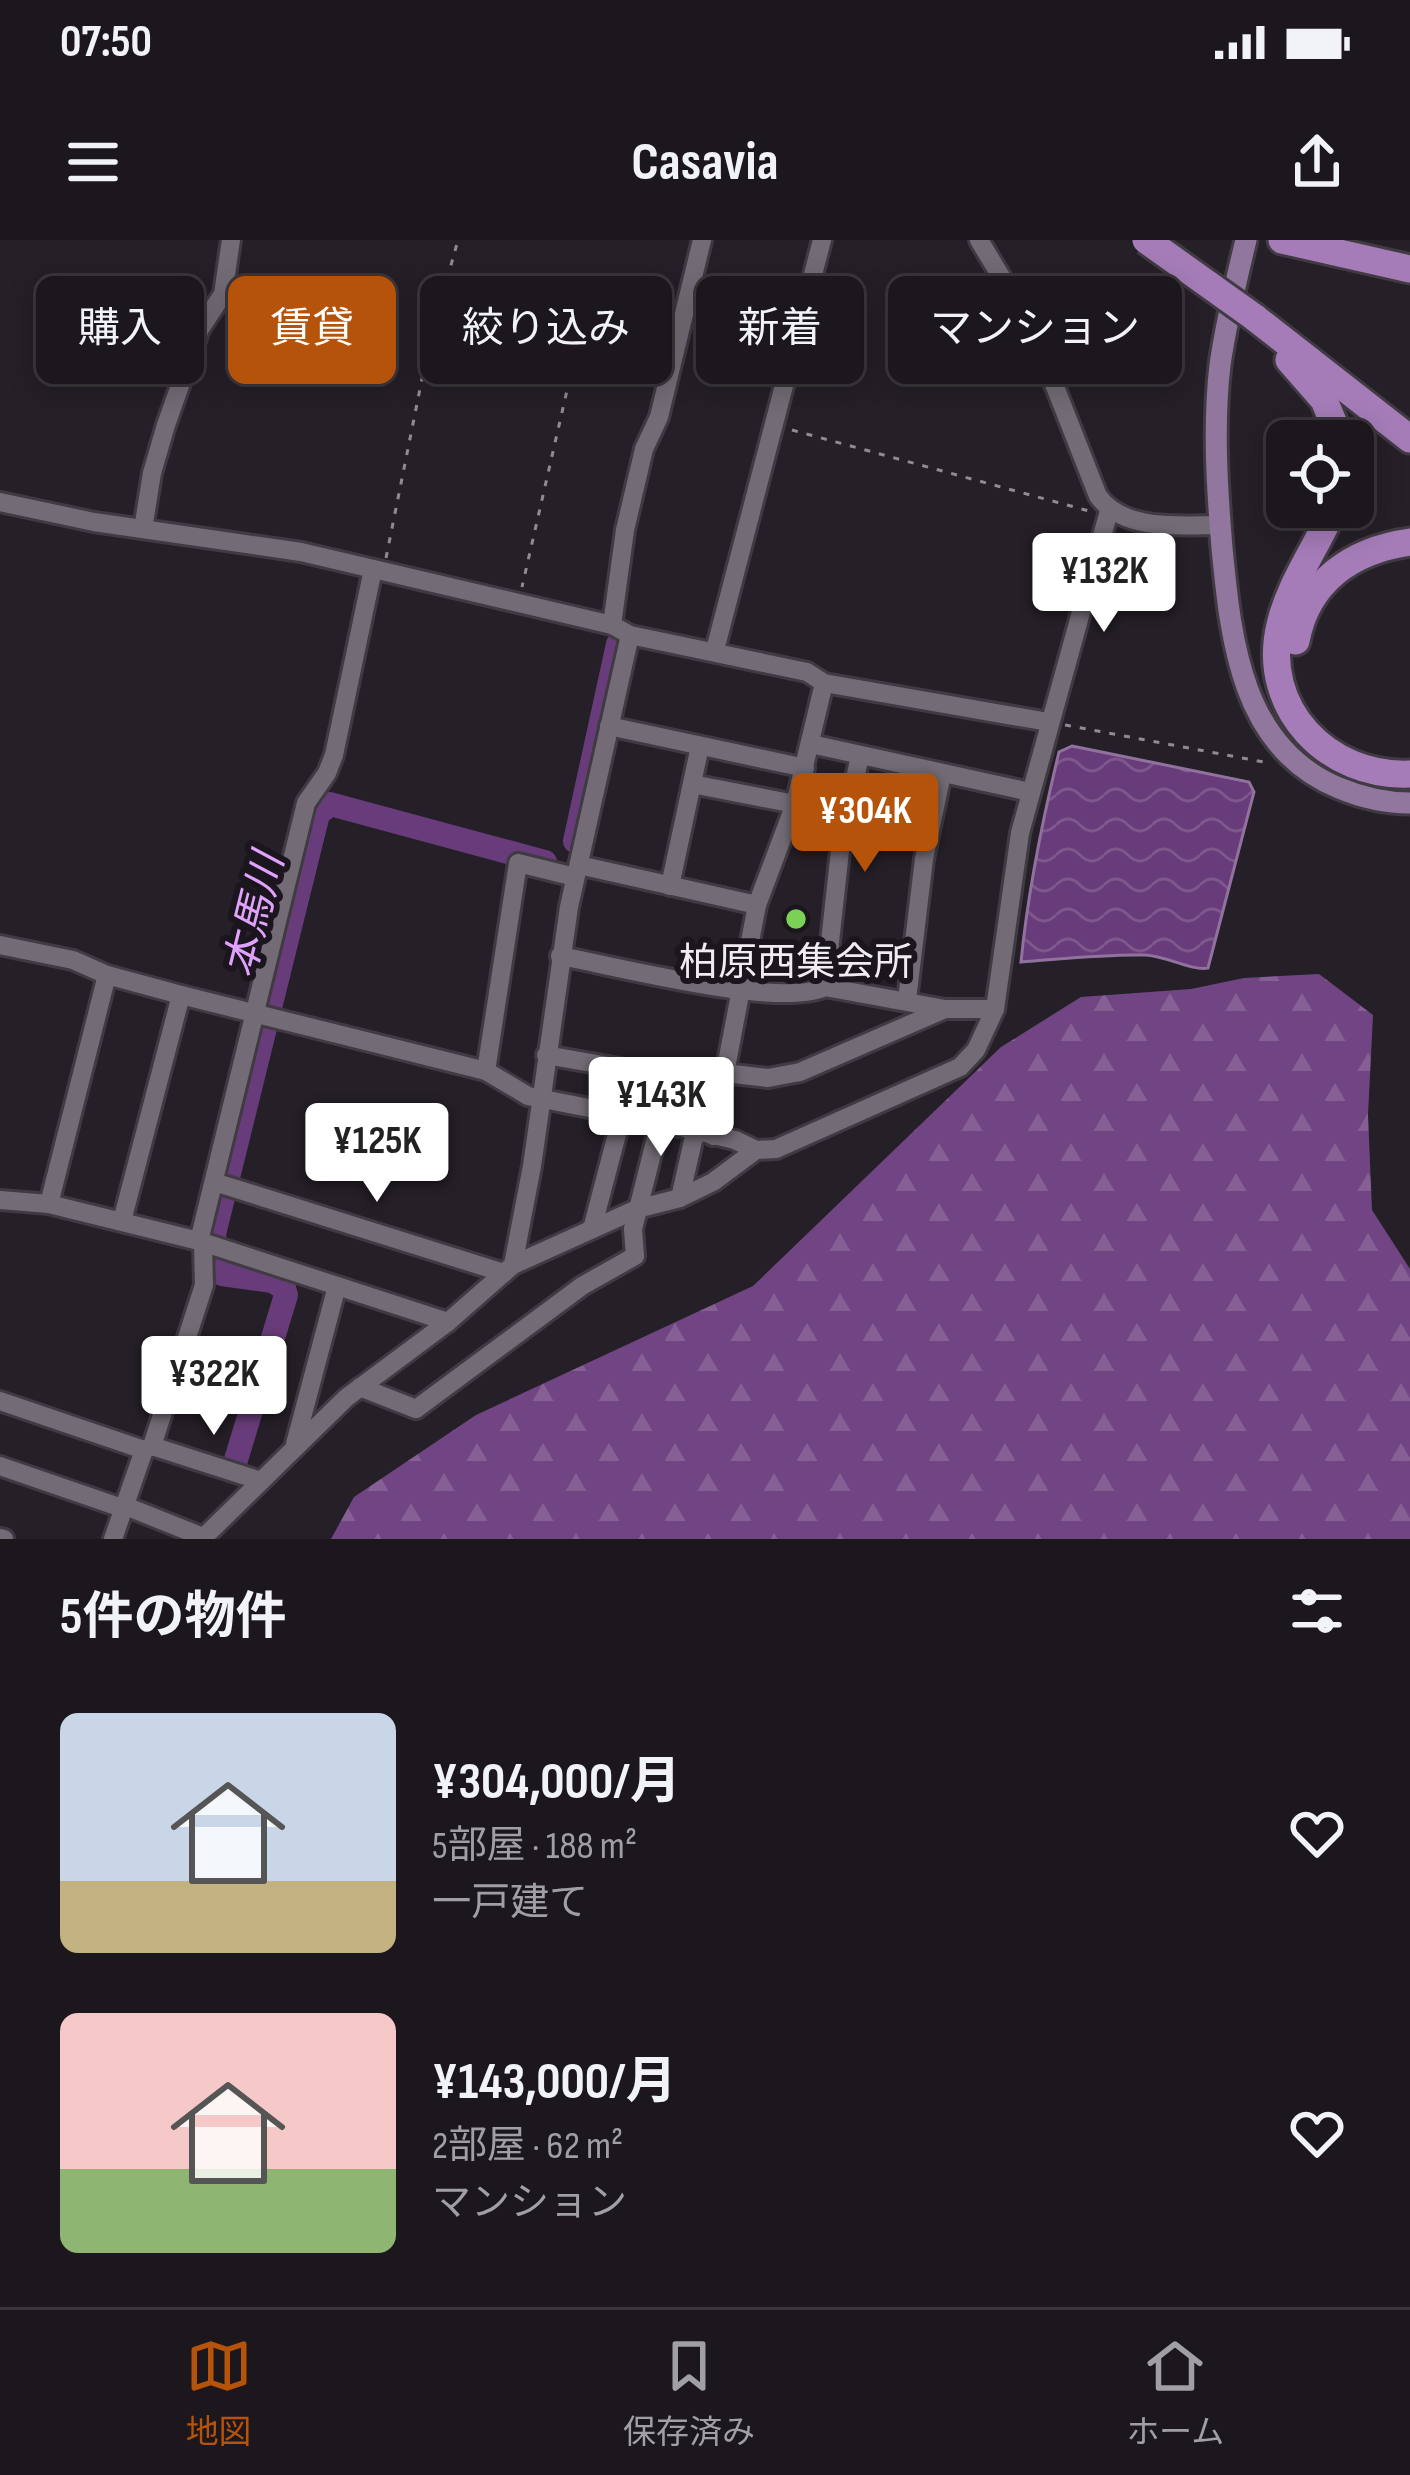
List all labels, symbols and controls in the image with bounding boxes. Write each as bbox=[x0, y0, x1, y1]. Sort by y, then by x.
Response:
text: 07:50 bbox=[60, 15, 152, 70]
icon: menu bbox=[60, 129, 126, 195]
icon: share bbox=[1284, 129, 1350, 195]
text: Casavia bbox=[631, 130, 779, 195]
chip: 購入 bbox=[36, 276, 204, 384]
chip: 賃貸 bbox=[228, 276, 396, 384]
chip: 絞り込み bbox=[420, 276, 672, 384]
chip: 新着 bbox=[696, 276, 864, 384]
chip: マンション bbox=[888, 276, 1182, 384]
map controls bbox=[1266, 420, 1374, 528]
button: locate bbox=[1266, 420, 1374, 528]
pin: ¥132K bbox=[1020, 533, 1188, 635]
text: ¥132K bbox=[1059, 548, 1149, 595]
pin: ¥304K bbox=[781, 773, 949, 875]
text: ¥304K bbox=[818, 788, 912, 835]
water label: 本馬川 bbox=[215, 844, 296, 983]
marker: 柏原西集会所 bbox=[783, 906, 809, 932]
place label: 柏原西集会所 bbox=[679, 940, 913, 987]
pin: ¥143K bbox=[577, 1057, 745, 1159]
text: ¥143K bbox=[616, 1072, 706, 1119]
pin: ¥125K bbox=[293, 1103, 461, 1205]
text: ¥125K bbox=[332, 1118, 422, 1165]
pin: ¥322K bbox=[130, 1336, 298, 1438]
text: ¥322K bbox=[169, 1351, 259, 1398]
icon: filters bbox=[1284, 1578, 1350, 1644]
text: 5件の物件 bbox=[60, 1587, 286, 1648]
text: ¥304,000/月 bbox=[432, 1752, 681, 1813]
icon: home bbox=[156, 1761, 300, 1905]
icon: heart bbox=[1284, 1800, 1350, 1866]
text: 5部屋 · 188 m² bbox=[432, 1823, 637, 1870]
text: 一戸建て bbox=[432, 1880, 588, 1927]
text: ¥143,000/月 bbox=[432, 2052, 677, 2113]
icon: home bbox=[156, 2061, 300, 2205]
icon: heart bbox=[1284, 2100, 1350, 2166]
text: 2部屋 · 62 m² bbox=[432, 2123, 623, 2170]
text: マンション bbox=[432, 2180, 627, 2227]
tab: 地図 bbox=[186, 2333, 252, 2453]
tab: 保存済み bbox=[623, 2333, 755, 2453]
tab: ホーム bbox=[1126, 2333, 1224, 2453]

